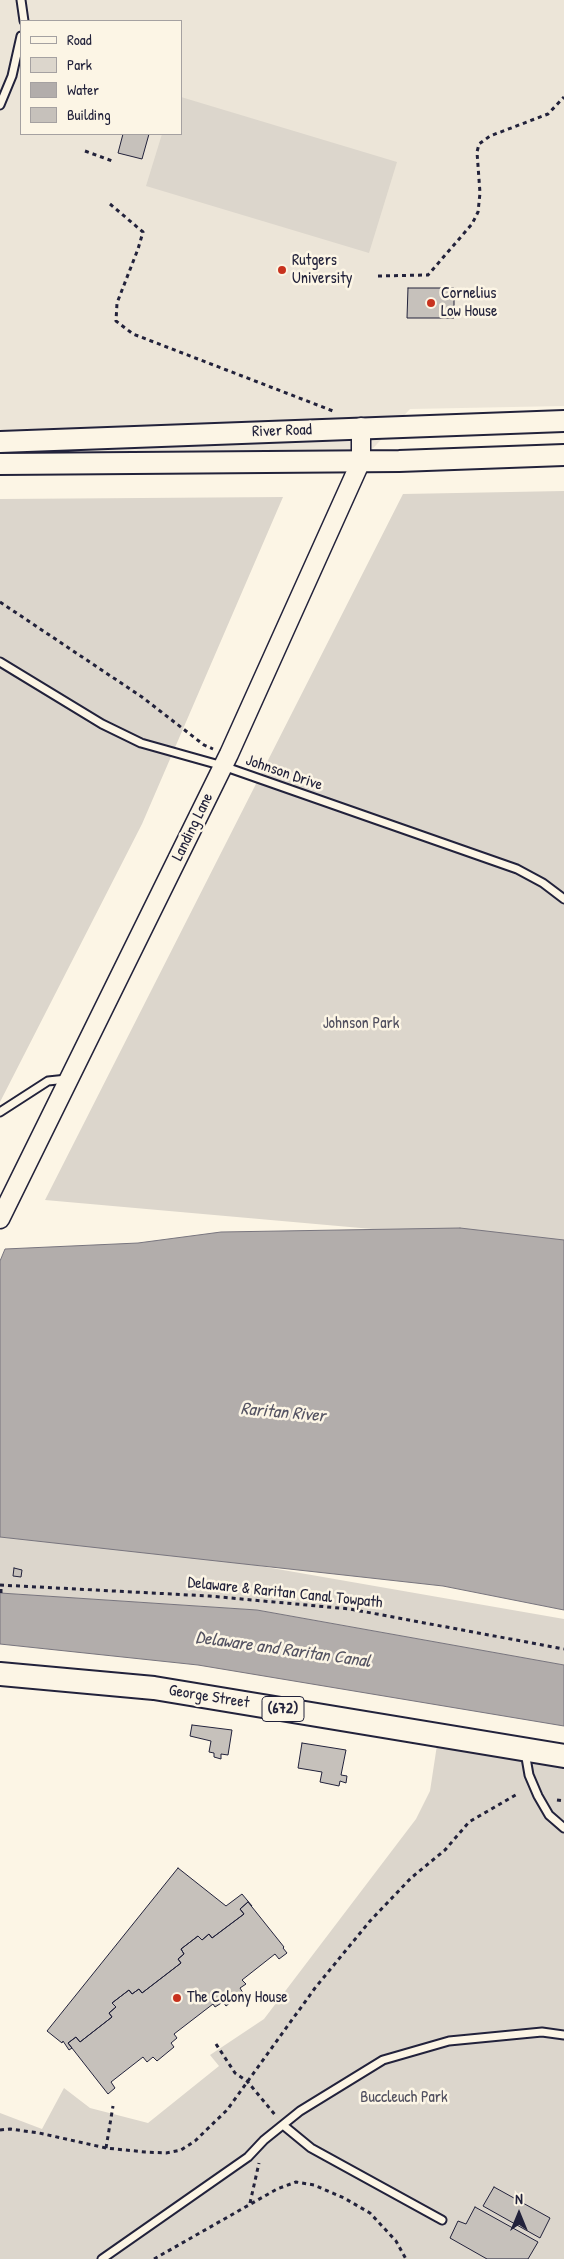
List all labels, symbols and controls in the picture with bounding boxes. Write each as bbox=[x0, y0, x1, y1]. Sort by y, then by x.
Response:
legend bbox=[20, 20, 182, 135]
text: Road bbox=[67, 29, 92, 50]
text: Park bbox=[67, 54, 92, 75]
text: Water bbox=[67, 79, 99, 100]
text: Building bbox=[67, 104, 111, 125]
place label: Rutgers University bbox=[292, 251, 353, 289]
marker: Rutgers University bbox=[276, 264, 288, 276]
place label: Cornelius Low House bbox=[441, 284, 497, 322]
marker: Cornelius Low House bbox=[425, 297, 437, 309]
street label: River Road bbox=[252, 420, 312, 442]
street label: Johnson Drive bbox=[243, 751, 325, 795]
street label: Landing Lane bbox=[168, 790, 218, 864]
park label: Johnson Park bbox=[323, 1014, 399, 1034]
water label: Raritan River bbox=[240, 1399, 326, 1427]
street label: Delaware & Raritan Canal Towpath bbox=[187, 1573, 383, 1613]
water label: Delaware and Raritan Canal bbox=[194, 1627, 372, 1673]
street label: George Street bbox=[167, 1681, 251, 1713]
road number: (672) bbox=[262, 1696, 304, 1722]
place label: The Colony House bbox=[187, 1988, 288, 2008]
marker: The Colony House bbox=[171, 1992, 183, 2004]
park label: Buccleuch Park bbox=[360, 2088, 448, 2108]
north arrow bbox=[494, 2189, 544, 2239]
text: N bbox=[515, 2189, 523, 2208]

